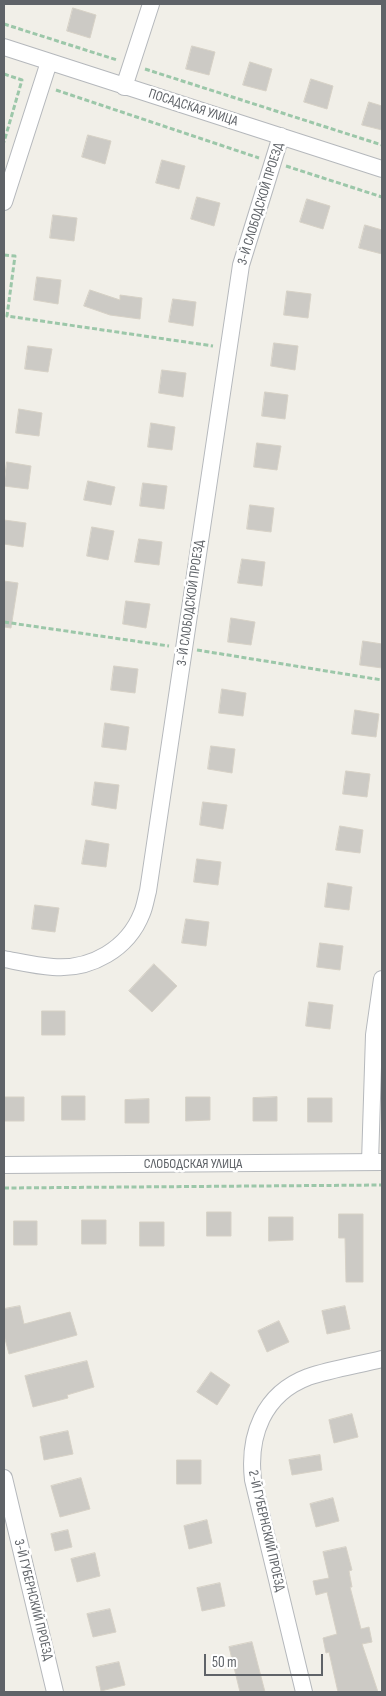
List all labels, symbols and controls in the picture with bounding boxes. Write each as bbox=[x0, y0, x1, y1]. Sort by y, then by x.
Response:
street label: ПОСАДСКАЯ УЛИЦА bbox=[146, 86, 240, 130]
street label: 3-Й СЛОБОДСКОЙ ПРОЕЗД bbox=[234, 141, 288, 267]
street label: 3-Й СЛОБОДСКОЙ ПРОЕЗД bbox=[174, 539, 208, 667]
street label: СЛОБОДСКАЯ УЛИЦА bbox=[144, 1156, 242, 1172]
street label: 2-Й ГУБЕРНСКИЙ ПРОЕЗД bbox=[244, 1469, 288, 1593]
street label: 3-Й ГУБЕРНСКИЙ ПРОЕЗД bbox=[10, 1538, 56, 1662]
scale bar bbox=[206, 1644, 325, 1676]
text: 50 m bbox=[212, 1653, 237, 1672]

